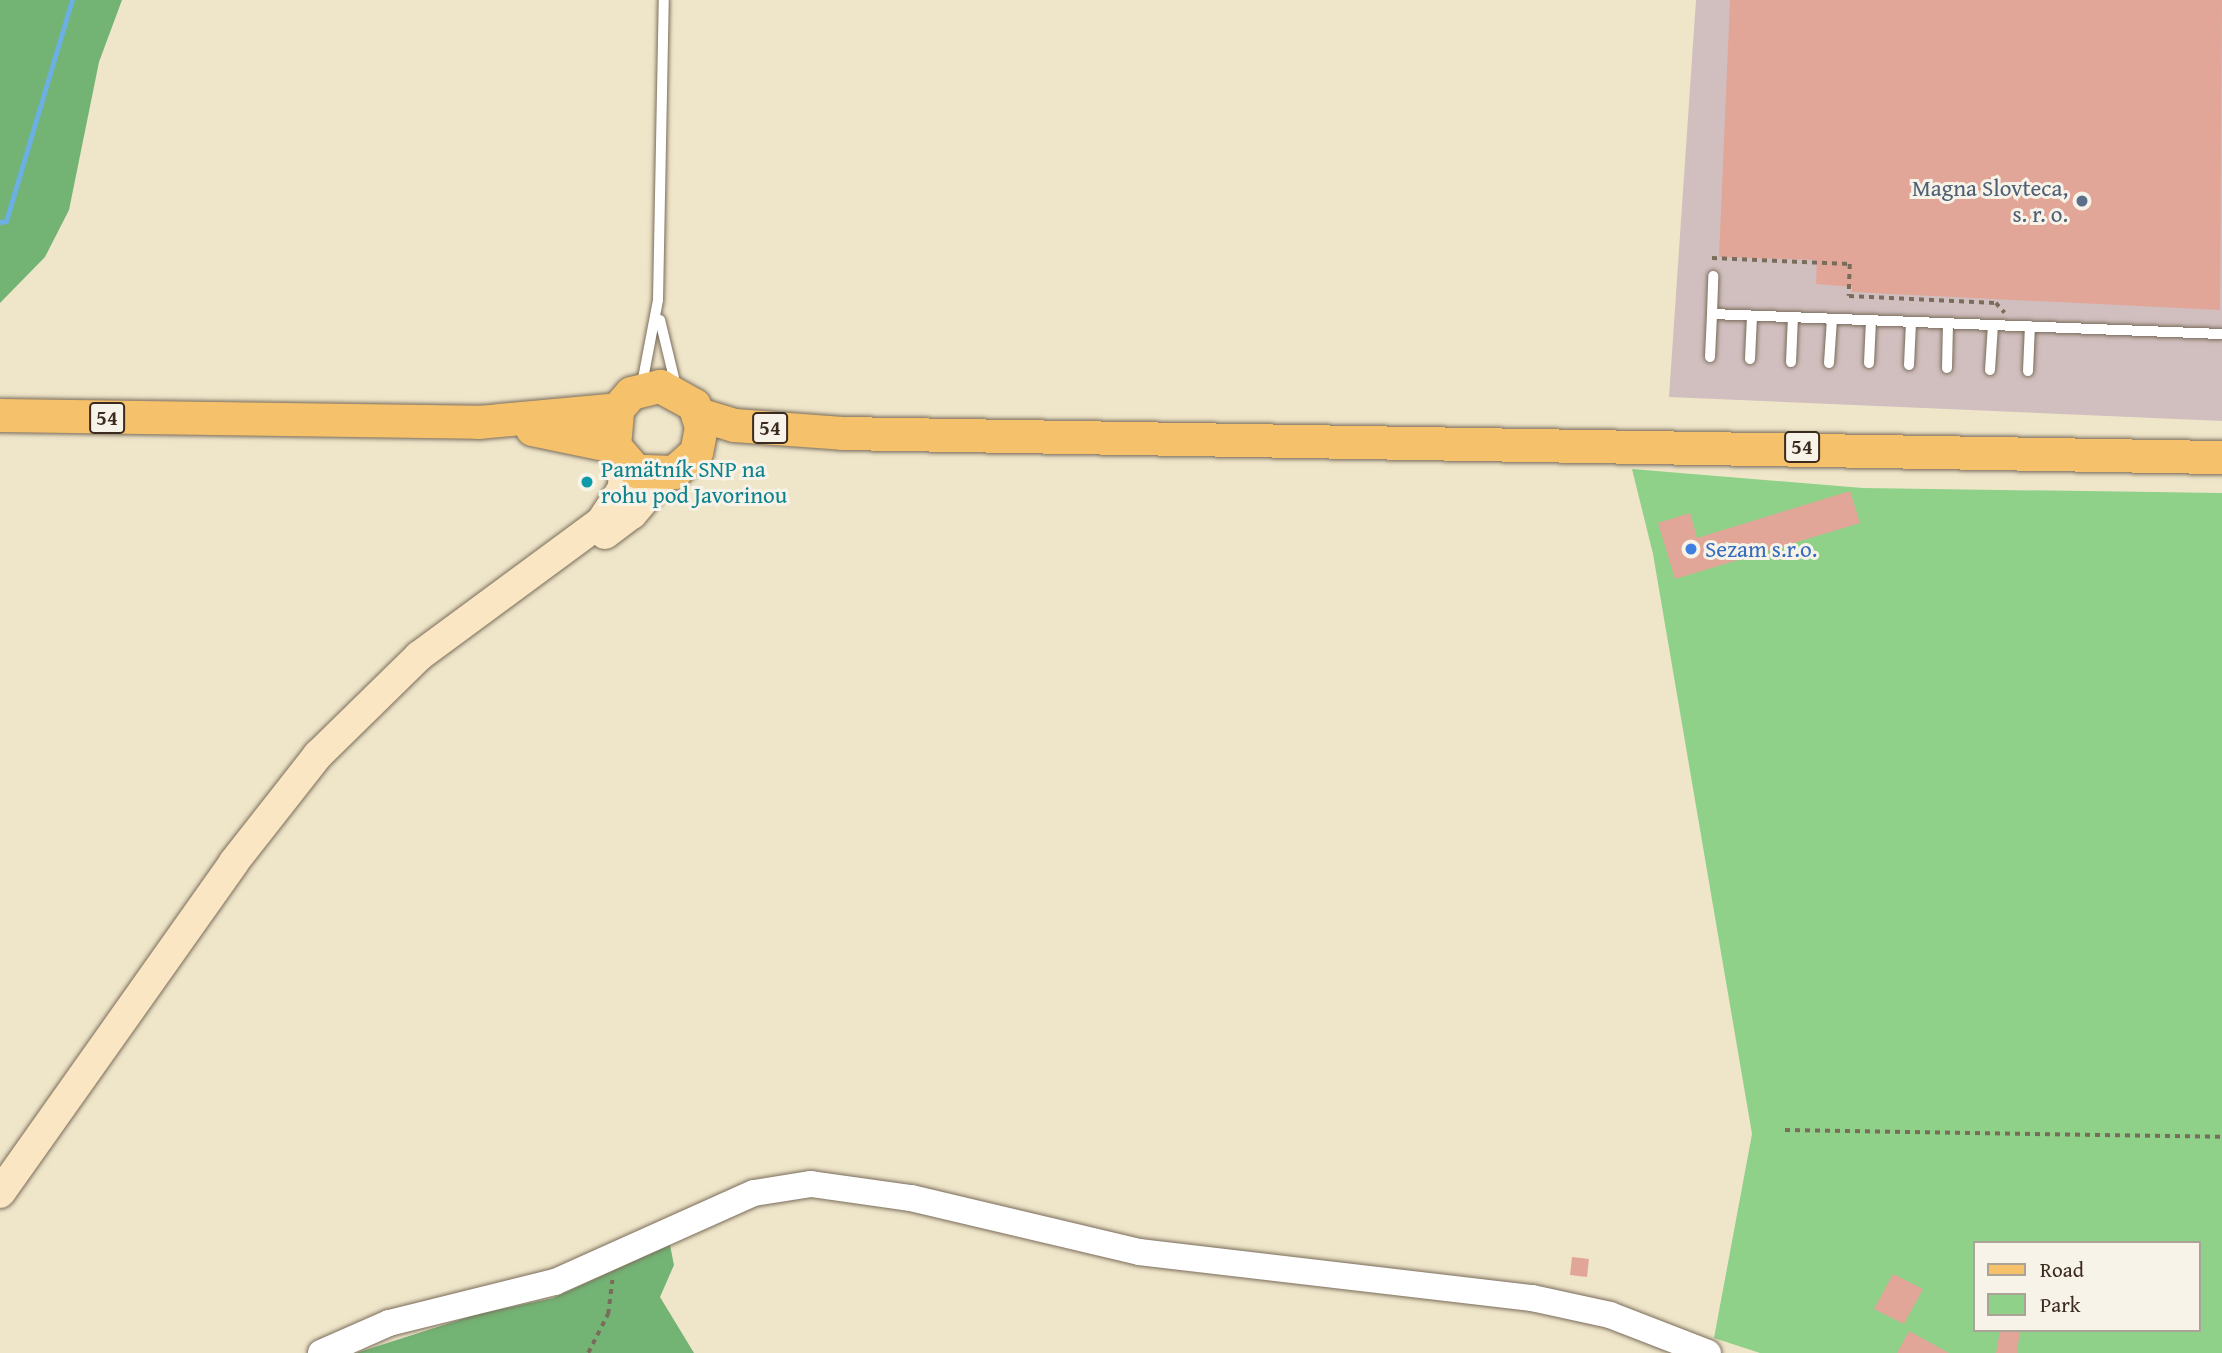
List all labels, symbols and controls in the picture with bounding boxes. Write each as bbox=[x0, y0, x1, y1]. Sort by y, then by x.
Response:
place label: Magna Slovteca, s. r. o. bbox=[1912, 174, 2068, 228]
marker: Magna Slovteca, s. r. o. bbox=[2074, 193, 2090, 209]
road number: 54 bbox=[88, 400, 126, 436]
road number: 54 bbox=[751, 410, 789, 446]
road number: 54 bbox=[1783, 430, 1821, 464]
place label: Pamätník SNP na rohu pod Javorinou bbox=[601, 455, 787, 509]
marker: Pamätník SNP na rohu pod Javorinou bbox=[579, 474, 595, 490]
place label: Sezam s.r.o. bbox=[1705, 535, 1817, 563]
marker: Sezam s.r.o. bbox=[1683, 541, 1699, 557]
legend bbox=[1974, 1241, 2201, 1332]
text: Road bbox=[2040, 1254, 2084, 1285]
text: Park bbox=[2040, 1289, 2081, 1320]

